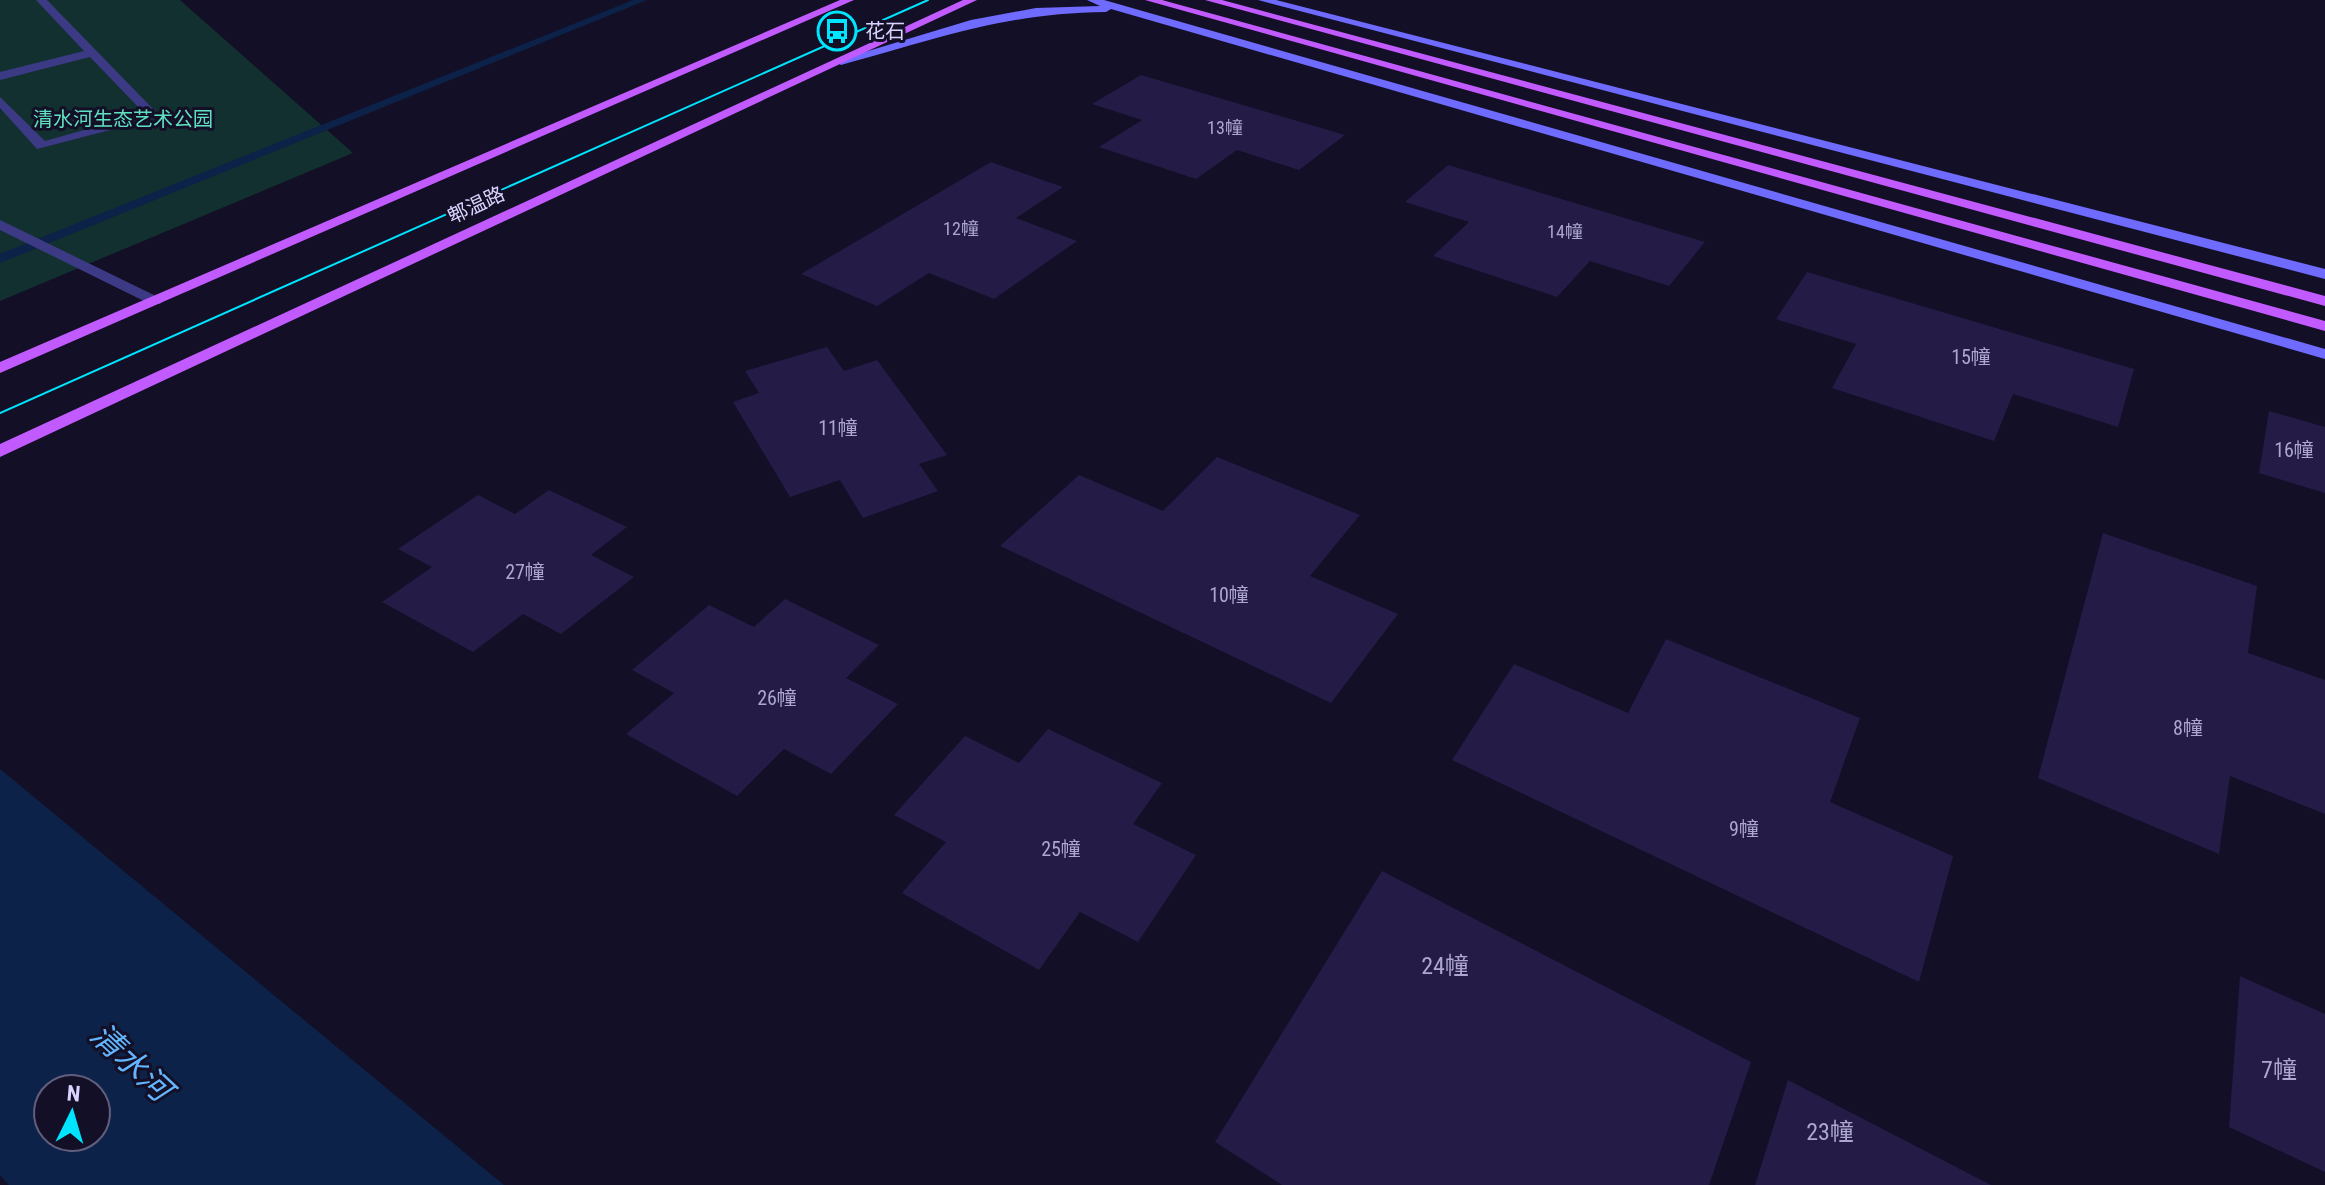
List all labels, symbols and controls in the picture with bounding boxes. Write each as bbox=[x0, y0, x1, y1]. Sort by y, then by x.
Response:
bus stop icon: 花石 bbox=[816, 10, 858, 52]
place label: 花石 bbox=[865, 19, 905, 43]
park label: 清水河生态艺术公园 bbox=[33, 107, 213, 131]
house number: 13幢 bbox=[1207, 117, 1243, 138]
street label: 郫温路 bbox=[444, 181, 508, 229]
house number: 12幢 bbox=[943, 218, 979, 239]
house number: 14幢 bbox=[1547, 221, 1583, 242]
house number: 15幢 bbox=[1951, 345, 1991, 369]
house number: 11幢 bbox=[818, 416, 858, 440]
house number: 16幢 bbox=[2274, 438, 2314, 462]
house number: 27幢 bbox=[505, 560, 545, 584]
house number: 10幢 bbox=[1209, 583, 1249, 607]
house number: 26幢 bbox=[757, 686, 797, 710]
house number: 8幢 bbox=[2173, 716, 2203, 740]
house number: 9幢 bbox=[1729, 817, 1759, 841]
house number: 25幢 bbox=[1041, 837, 1081, 861]
house number: 24幢 bbox=[1421, 952, 1469, 980]
water label: 清水河 bbox=[83, 1015, 183, 1113]
house number: 7幢 bbox=[2261, 1056, 2297, 1084]
north arrow bbox=[32, 1073, 112, 1153]
text: N bbox=[66, 1081, 82, 1107]
house number: 23幢 bbox=[1806, 1118, 1854, 1146]

